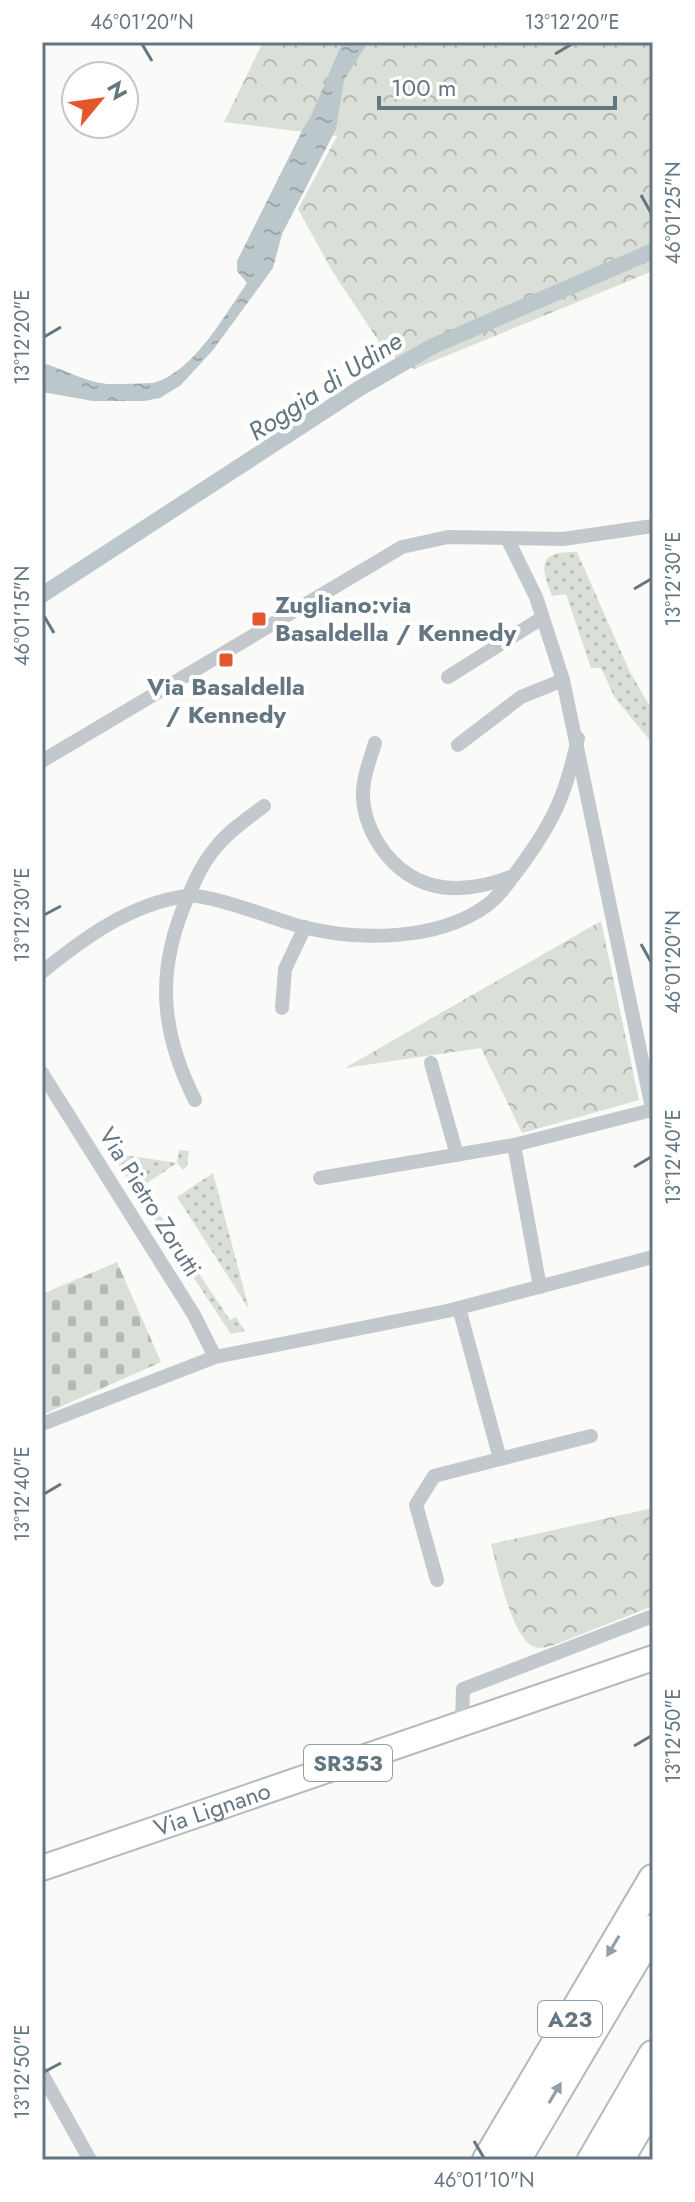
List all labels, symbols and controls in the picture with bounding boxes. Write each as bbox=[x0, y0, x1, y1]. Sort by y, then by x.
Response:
text: 46°01'20"N bbox=[90, 8, 194, 37]
text: 13°12'20"E bbox=[524, 8, 620, 37]
north arrow bbox=[60, 60, 140, 140]
scale bar bbox=[379, 60, 615, 110]
text: 100 m bbox=[391, 70, 457, 105]
text: N bbox=[99, 75, 136, 106]
text: 46°01'25"N bbox=[659, 162, 688, 264]
text: 13°12'20"E bbox=[8, 289, 37, 385]
water label: Roggia di Udine bbox=[240, 322, 410, 450]
text: 13°12'30"E bbox=[659, 532, 688, 626]
text: 46°01'15"N bbox=[8, 566, 37, 666]
place label: Zugliano:via Basaldella / Kennedy bbox=[275, 587, 517, 650]
marker: Zugliano:via Basaldella / Kennedy bbox=[250, 610, 268, 628]
marker: Via Basaldella / Kennedy bbox=[217, 651, 235, 669]
place label: Via Basaldella / Kennedy bbox=[146, 669, 305, 732]
text: 13°12'30"E bbox=[8, 868, 37, 962]
text: 46°01'20"N bbox=[659, 910, 688, 1014]
text: 13°12'40"E bbox=[659, 1109, 688, 1205]
street label: Via Pietro Zorutti bbox=[90, 1120, 210, 1283]
text: 13°12'40"E bbox=[8, 1446, 37, 1542]
text: 13°12'50"E bbox=[659, 1688, 688, 1784]
road number: SR353 bbox=[304, 1745, 392, 1781]
street label: Via Lignano bbox=[149, 1773, 275, 1845]
one-way arrow bbox=[606, 1935, 620, 1957]
road number: A23 bbox=[538, 2001, 602, 2037]
text: 13°12'50"E bbox=[8, 2024, 37, 2120]
one-way arrow bbox=[548, 2082, 562, 2104]
text: 46°01'10"N bbox=[433, 2166, 535, 2195]

